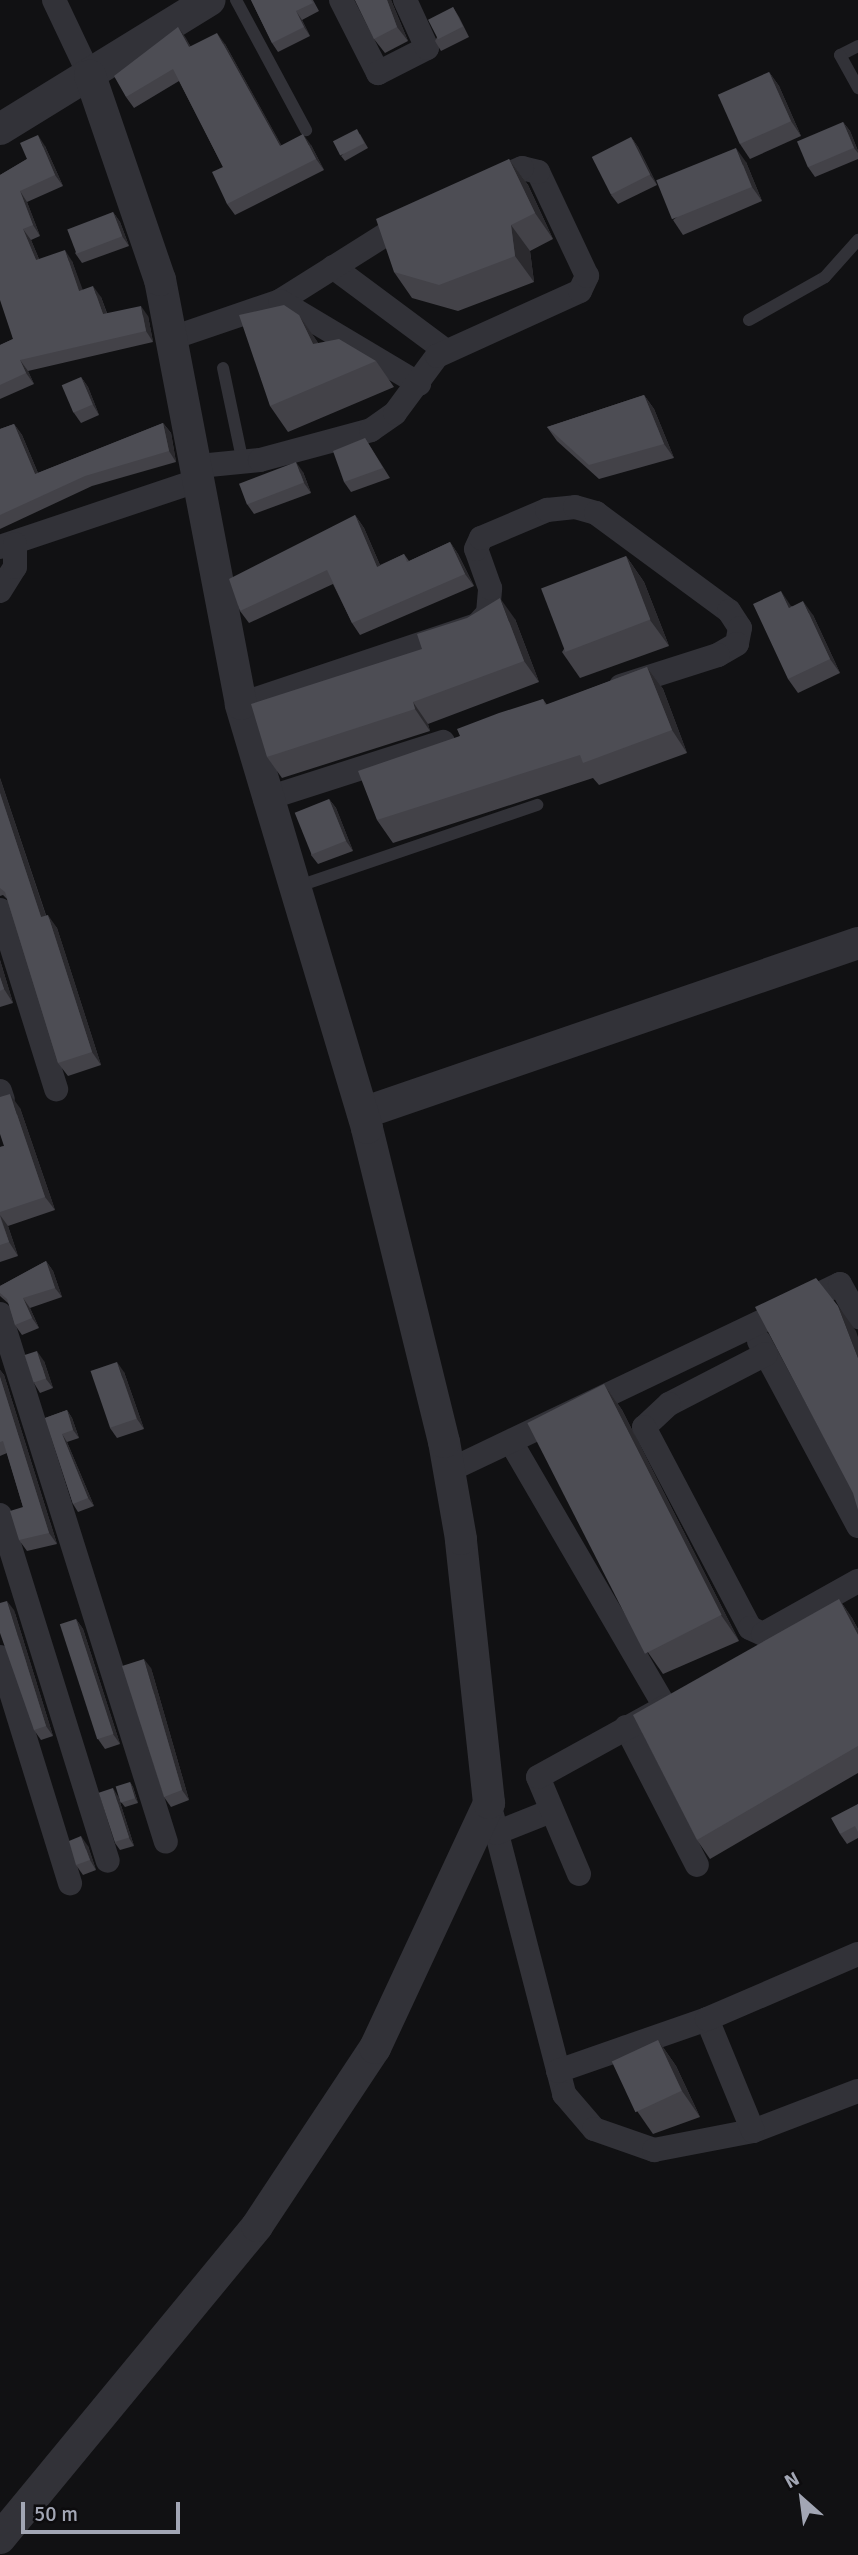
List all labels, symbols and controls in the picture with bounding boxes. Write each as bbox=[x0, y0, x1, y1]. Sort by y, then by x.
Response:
north arrow bbox=[767, 2464, 837, 2534]
text: N bbox=[781, 2467, 804, 2494]
scale bar bbox=[24, 2488, 184, 2532]
text: 50 m bbox=[34, 2501, 78, 2527]

